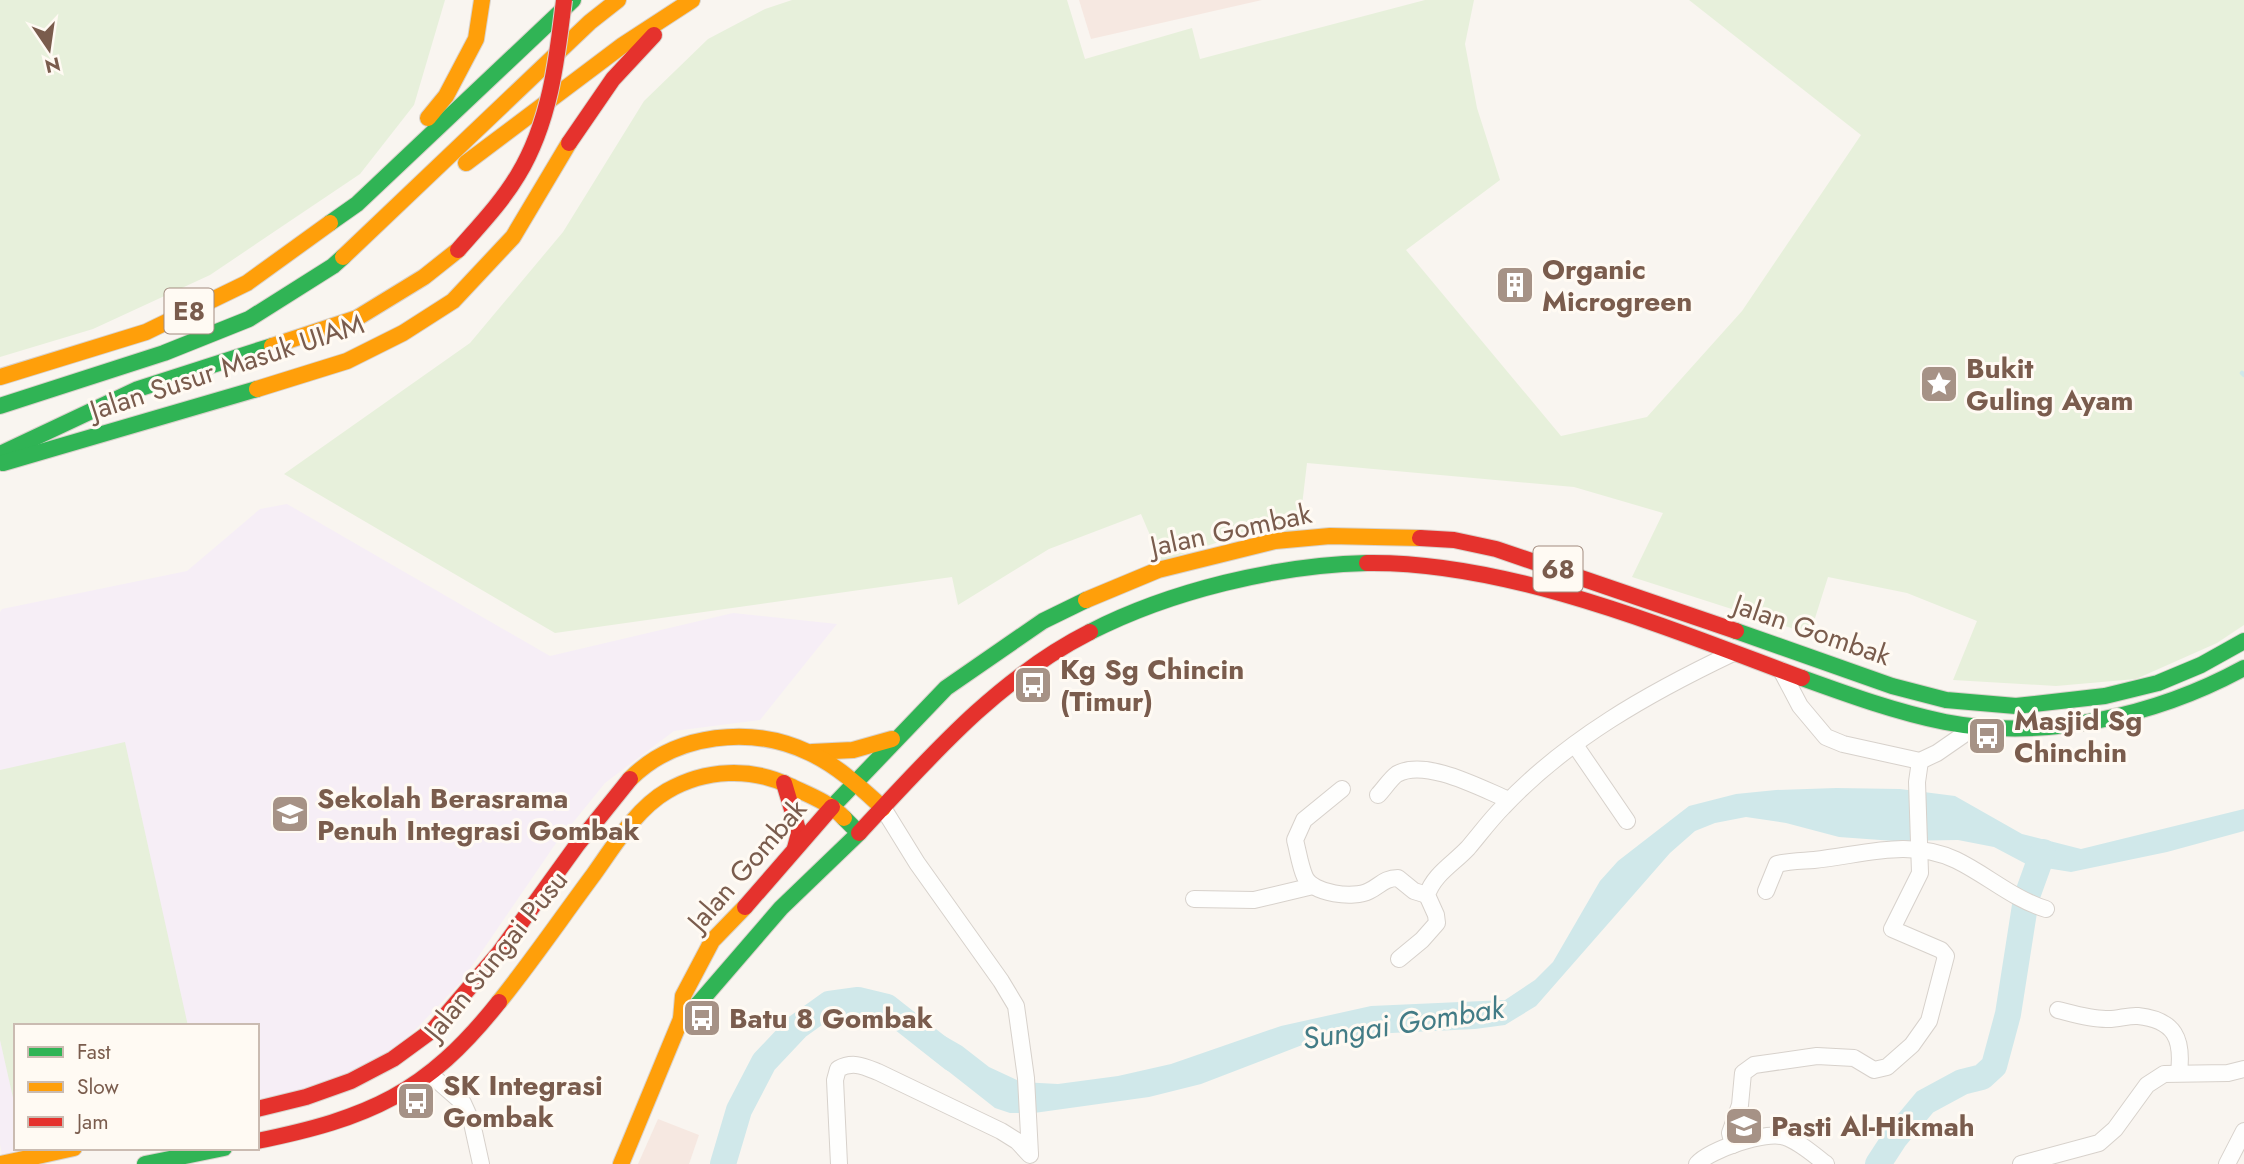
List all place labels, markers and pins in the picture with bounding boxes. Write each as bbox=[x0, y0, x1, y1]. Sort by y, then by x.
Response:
place label: Organic Microgreen bbox=[1542, 249, 1692, 322]
building icon: Organic Microgreen bbox=[1494, 264, 1536, 306]
place label: Bukit Guling Ayam bbox=[1966, 348, 2134, 421]
place icon: Bukit Guling Ayam bbox=[1918, 363, 1960, 405]
place label: Kg Sg Chincin (Timur) bbox=[1060, 649, 1244, 722]
bus stop icon: Kg Sg Chincin (Timur) bbox=[1012, 664, 1054, 706]
place label: Masjid Sg Chinchin bbox=[2014, 700, 2142, 773]
bus stop icon: Masjid Sg Chinchin bbox=[1966, 715, 2008, 757]
place label: Sekolah Berasrama Penuh Integrasi Gombak bbox=[317, 778, 640, 851]
school or university icon: Sekolah Berasrama Penuh Integrasi Gombak bbox=[269, 793, 311, 835]
bus stop icon: Batu 8 Gombak bbox=[681, 997, 723, 1039]
place label: Batu 8 Gombak bbox=[729, 998, 933, 1039]
place label: SK Integrasi Gombak bbox=[443, 1065, 603, 1138]
bus stop icon: SK Integrasi Gombak bbox=[395, 1080, 437, 1122]
school or university icon: Pasti Al-Hikmah bbox=[1723, 1105, 1765, 1147]
place label: Pasti Al-Hikmah bbox=[1771, 1106, 1975, 1147]

